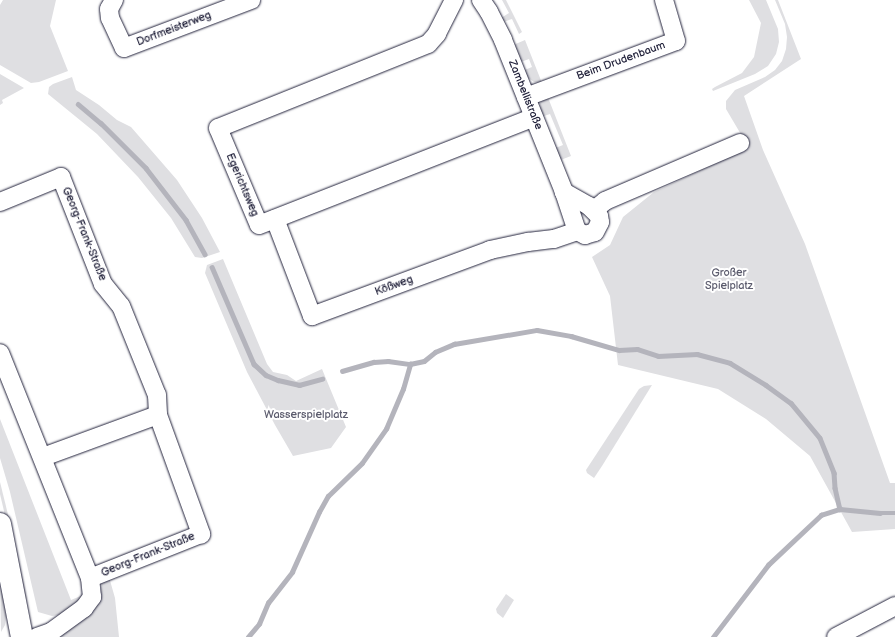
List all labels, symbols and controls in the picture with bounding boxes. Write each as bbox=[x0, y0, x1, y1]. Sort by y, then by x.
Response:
street label: Dorfmeisterweg bbox=[135, 9, 213, 49]
street label: Beim Drudenbaum bbox=[575, 39, 667, 83]
street label: Zambellistraße bbox=[505, 58, 545, 132]
street label: Egerichtsweg bbox=[223, 151, 261, 219]
street label: Georg-Frank-Straße bbox=[59, 185, 109, 283]
park label: Großer Spielplatz bbox=[705, 267, 753, 293]
street label: Kößweg bbox=[373, 273, 415, 299]
park label: Wasserspielplatz bbox=[264, 408, 348, 422]
street label: Georg-Frank-Straße bbox=[99, 530, 197, 580]

